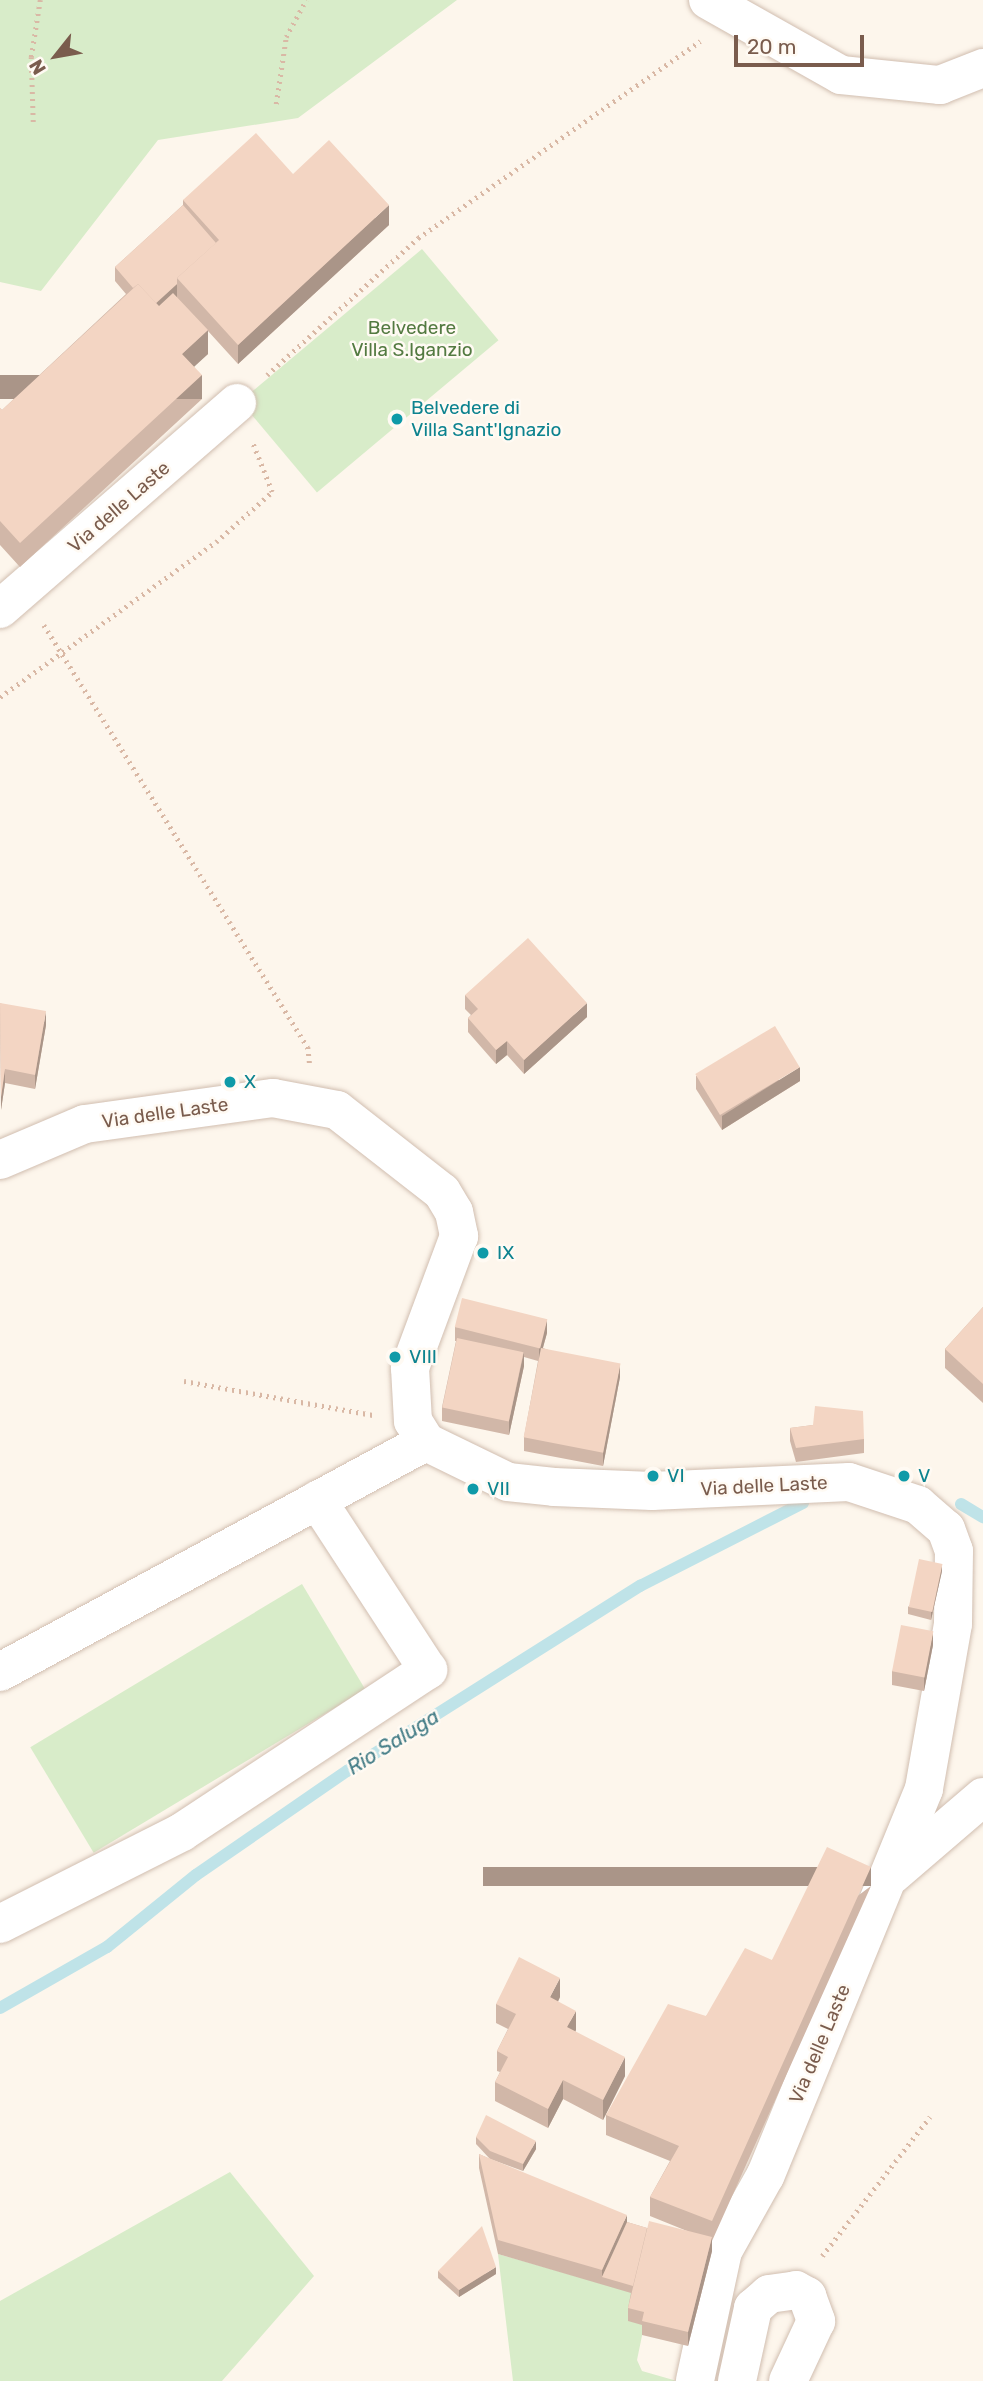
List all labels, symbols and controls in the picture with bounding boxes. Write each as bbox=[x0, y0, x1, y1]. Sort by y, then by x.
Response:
north arrow bbox=[21, 21, 91, 91]
scale bar bbox=[738, 21, 867, 65]
text: 20 m bbox=[747, 34, 796, 59]
text: N bbox=[24, 55, 51, 79]
park label: Belvedere Villa S.Iganzio bbox=[351, 317, 473, 361]
place label: Belvedere di Villa Sant'Ignazio bbox=[411, 397, 561, 441]
marker: Belvedere di Villa Sant'Ignazio bbox=[389, 411, 405, 427]
street label: Via delle Laste bbox=[63, 457, 175, 557]
place label: X bbox=[244, 1071, 256, 1093]
marker: X bbox=[222, 1074, 238, 1090]
street label: Via delle Laste bbox=[100, 1093, 230, 1133]
place label: IX bbox=[497, 1242, 514, 1264]
marker: IX bbox=[475, 1245, 491, 1261]
place label: VIII bbox=[409, 1346, 437, 1368]
marker: VIII bbox=[387, 1349, 403, 1365]
place label: VI bbox=[667, 1465, 685, 1487]
place label: V bbox=[918, 1465, 930, 1487]
marker: VI bbox=[645, 1468, 661, 1484]
marker: V bbox=[896, 1468, 912, 1484]
street label: Via delle Laste bbox=[700, 1471, 828, 1501]
place label: VII bbox=[487, 1478, 510, 1500]
marker: VII bbox=[465, 1481, 481, 1497]
water label: Rio Saluga bbox=[342, 1704, 444, 1780]
street label: Via delle Laste bbox=[785, 1981, 855, 2107]

